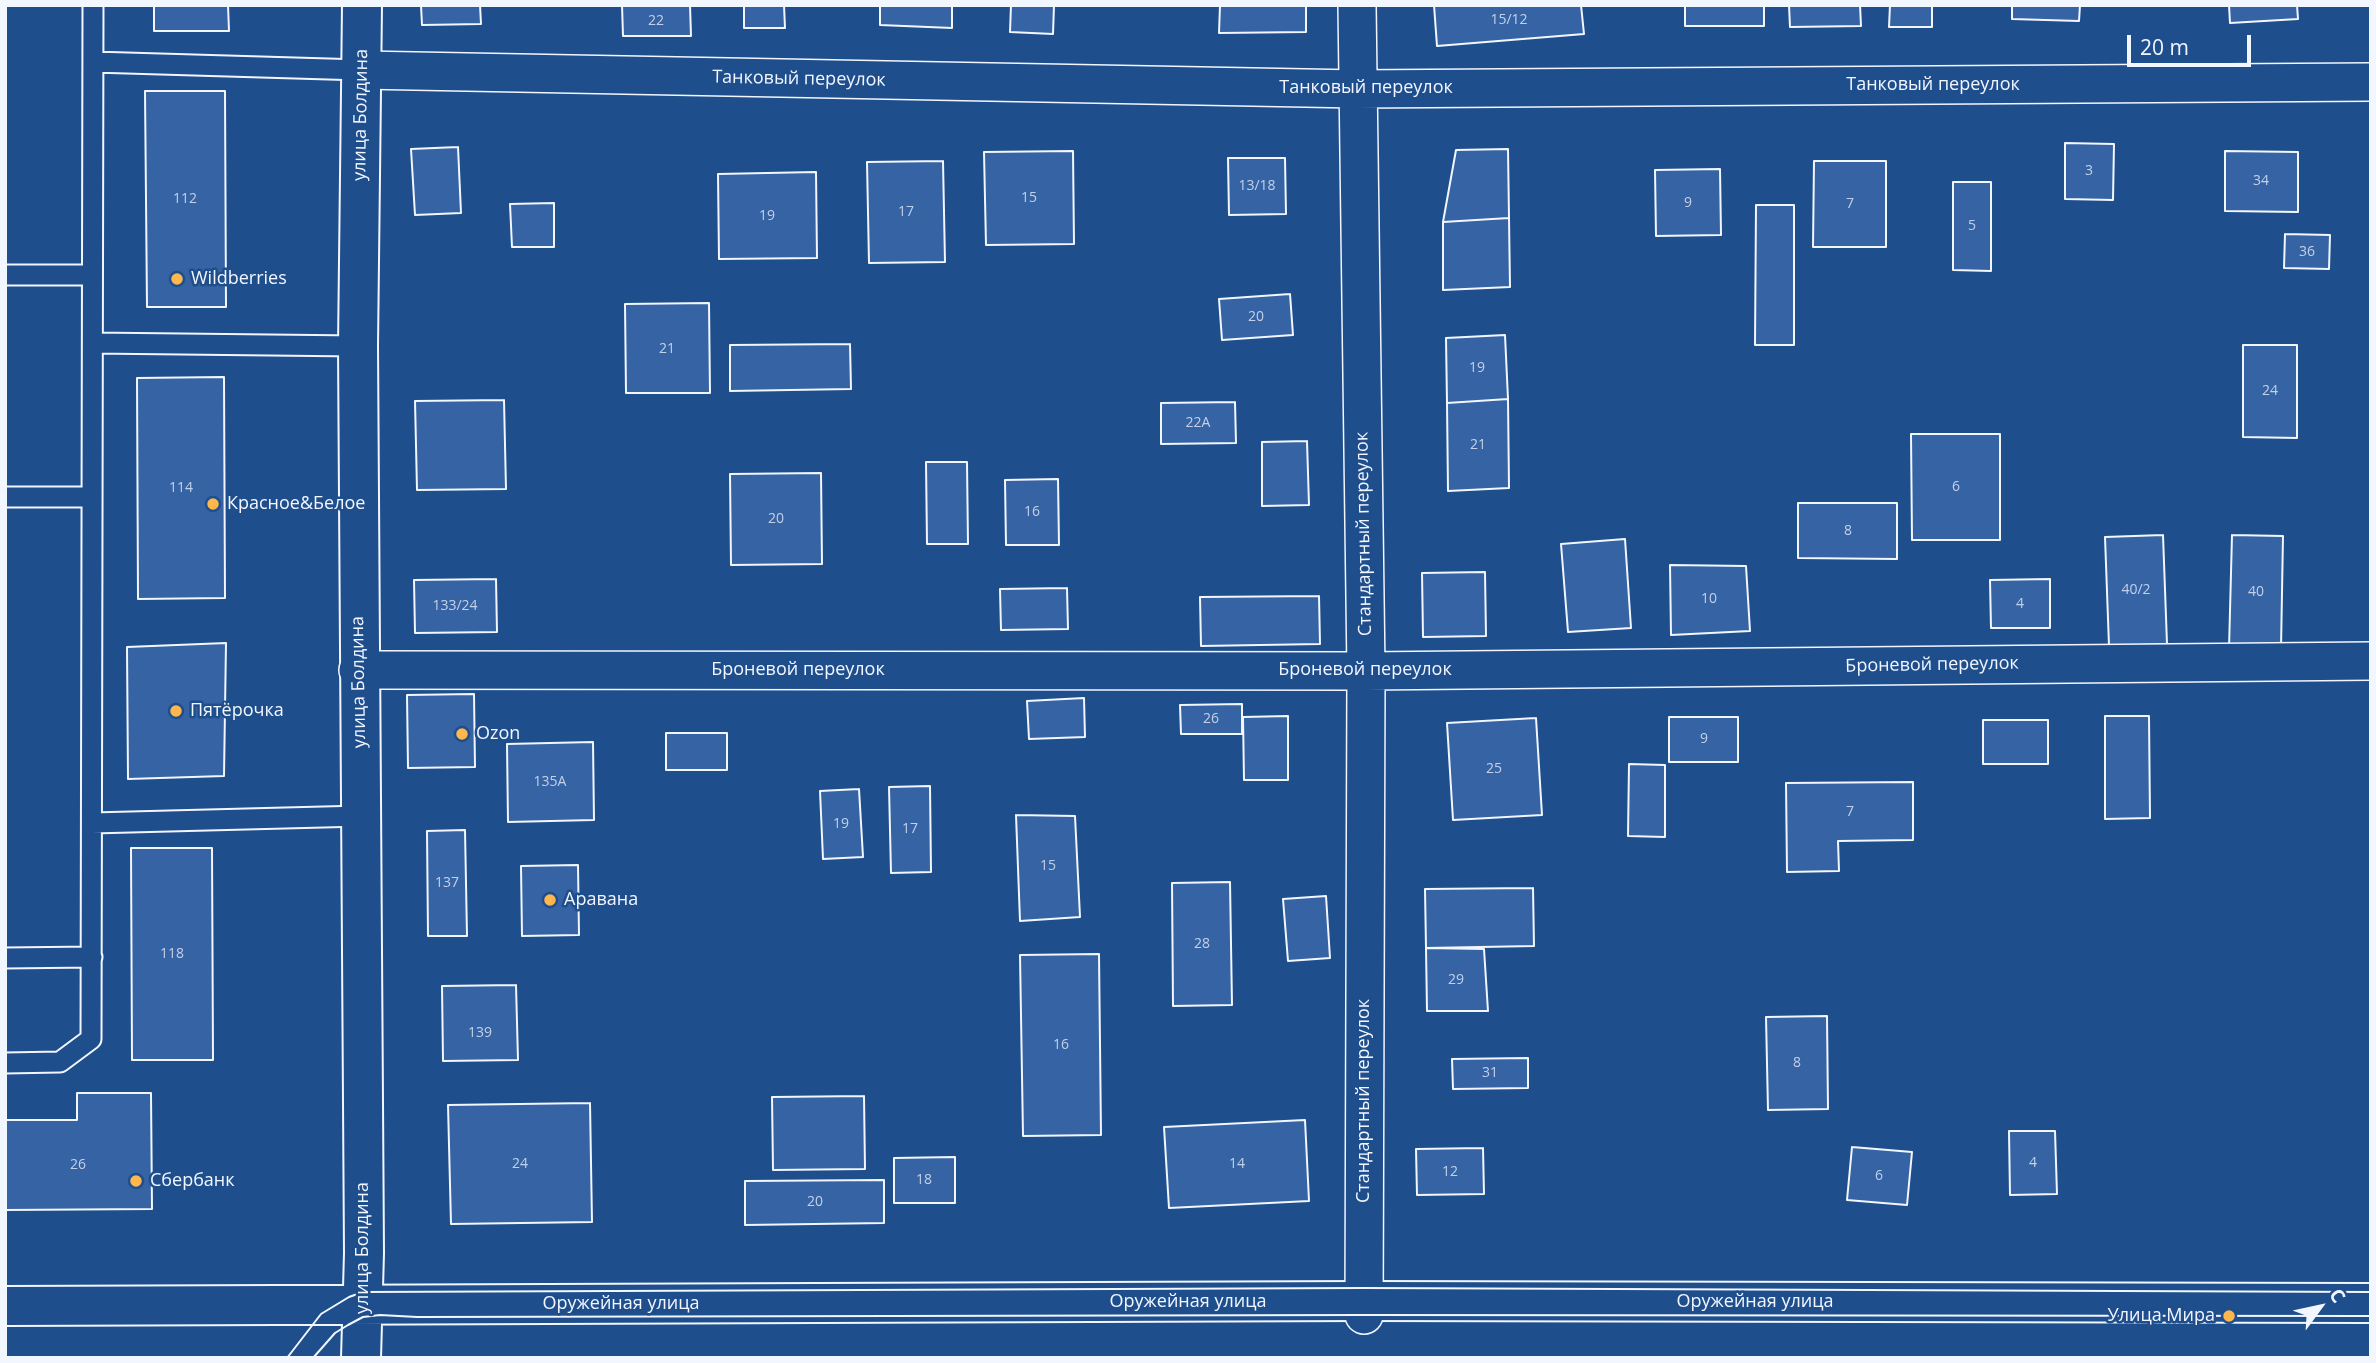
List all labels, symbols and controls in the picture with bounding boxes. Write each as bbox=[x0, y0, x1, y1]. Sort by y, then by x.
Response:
house number: 15/12 bbox=[1490, 12, 1528, 28]
house number: 22 bbox=[648, 13, 664, 29]
scale bar bbox=[2131, 21, 2255, 65]
text: 20 m bbox=[2140, 33, 2189, 61]
street label: улица Болдина bbox=[349, 49, 373, 181]
street label: Танковый переулок bbox=[712, 67, 886, 91]
street label: Танковый переулок bbox=[1846, 74, 2020, 96]
street label: Танковый переулок bbox=[1279, 77, 1453, 99]
house number: 3 bbox=[2085, 163, 2093, 179]
house number: 34 bbox=[2253, 173, 2269, 189]
house number: 13/18 bbox=[1238, 178, 1276, 194]
house number: 15 bbox=[1021, 190, 1037, 206]
house number: 112 bbox=[173, 191, 197, 207]
house number: 9 bbox=[1684, 195, 1692, 211]
house number: 7 bbox=[1846, 196, 1854, 212]
house number: 17 bbox=[898, 204, 914, 220]
house number: 19 bbox=[759, 208, 775, 224]
house number: 5 bbox=[1968, 218, 1976, 234]
house number: 36 bbox=[2299, 244, 2315, 260]
place label: Wildberries bbox=[191, 268, 287, 290]
marker: Wildberries bbox=[169, 271, 185, 287]
house number: 20 bbox=[1248, 309, 1264, 325]
house number: 21 bbox=[659, 341, 675, 357]
house number: 19 bbox=[1469, 360, 1485, 376]
house number: 24 bbox=[2262, 383, 2278, 399]
house number: 22А bbox=[1186, 415, 1210, 431]
street label: Стандартный переулок bbox=[1351, 432, 1377, 636]
house number: 21 bbox=[1470, 437, 1486, 453]
house number: 6 bbox=[1952, 479, 1960, 495]
house number: 114 bbox=[169, 480, 193, 496]
place label: Красное&Белое bbox=[227, 493, 365, 515]
marker: Красное&Белое bbox=[205, 496, 221, 512]
house number: 16 bbox=[1024, 504, 1040, 520]
house number: 20 bbox=[768, 511, 784, 527]
house number: 8 bbox=[1844, 523, 1852, 539]
house number: 40/2 bbox=[2121, 582, 2151, 598]
house number: 40 bbox=[2248, 584, 2264, 600]
house number: 10 bbox=[1701, 591, 1717, 607]
house number: 4 bbox=[2016, 596, 2024, 612]
house number: 133/24 bbox=[432, 598, 478, 614]
street label: улица Болдина bbox=[347, 616, 371, 748]
street label: Броневой переулок bbox=[1845, 653, 2019, 677]
street label: Броневой переулок bbox=[711, 659, 885, 681]
street label: Броневой переулок bbox=[1278, 659, 1452, 681]
place label: Пятёрочка bbox=[190, 700, 284, 722]
marker: Пятёрочка bbox=[168, 703, 184, 719]
house number: 26 bbox=[1203, 711, 1219, 727]
place label: Ozon bbox=[476, 723, 520, 745]
marker: Ozon bbox=[454, 726, 470, 742]
house number: 9 bbox=[1700, 731, 1708, 747]
house number: 25 bbox=[1486, 761, 1502, 777]
house number: 135А bbox=[534, 774, 566, 790]
house number: 7 bbox=[1846, 804, 1854, 820]
house number: 19 bbox=[833, 816, 849, 832]
house number: 17 bbox=[902, 821, 918, 837]
house number: 15 bbox=[1040, 858, 1056, 874]
house number: 137 bbox=[435, 875, 459, 891]
place label: Аравана bbox=[564, 889, 638, 911]
marker: Аравана bbox=[542, 892, 558, 908]
house number: 28 bbox=[1194, 936, 1210, 952]
house number: 118 bbox=[160, 946, 184, 962]
house number: 29 bbox=[1448, 972, 1464, 988]
street label: Стандартный переулок bbox=[1353, 999, 1375, 1203]
house number: 139 bbox=[468, 1025, 492, 1041]
house number: 16 bbox=[1053, 1037, 1069, 1053]
house number: 8 bbox=[1793, 1055, 1801, 1071]
house number: 31 bbox=[1482, 1065, 1498, 1081]
house number: 4 bbox=[2029, 1155, 2037, 1171]
house number: 24 bbox=[512, 1156, 528, 1172]
house number: 14 bbox=[1229, 1156, 1245, 1172]
house number: 26 bbox=[70, 1157, 86, 1173]
house number: 12 bbox=[1442, 1164, 1458, 1180]
house number: 6 bbox=[1875, 1168, 1883, 1184]
place label: Сбербанк bbox=[150, 1170, 235, 1192]
house number: 18 bbox=[916, 1172, 932, 1188]
marker: Сбербанк bbox=[128, 1173, 144, 1189]
street label: улица Болдина bbox=[352, 1182, 374, 1314]
house number: 20 bbox=[807, 1194, 823, 1210]
north arrow bbox=[2285, 1272, 2355, 1342]
text: С bbox=[2323, 1283, 2352, 1308]
street label: Оружейная улица bbox=[1110, 1291, 1266, 1313]
street label: Оружейная улица bbox=[1677, 1291, 1833, 1313]
street label: Оружейная улица bbox=[543, 1293, 699, 1315]
place label: Улица Мира bbox=[2108, 1305, 2215, 1327]
marker: Улица Мира bbox=[2221, 1308, 2237, 1324]

